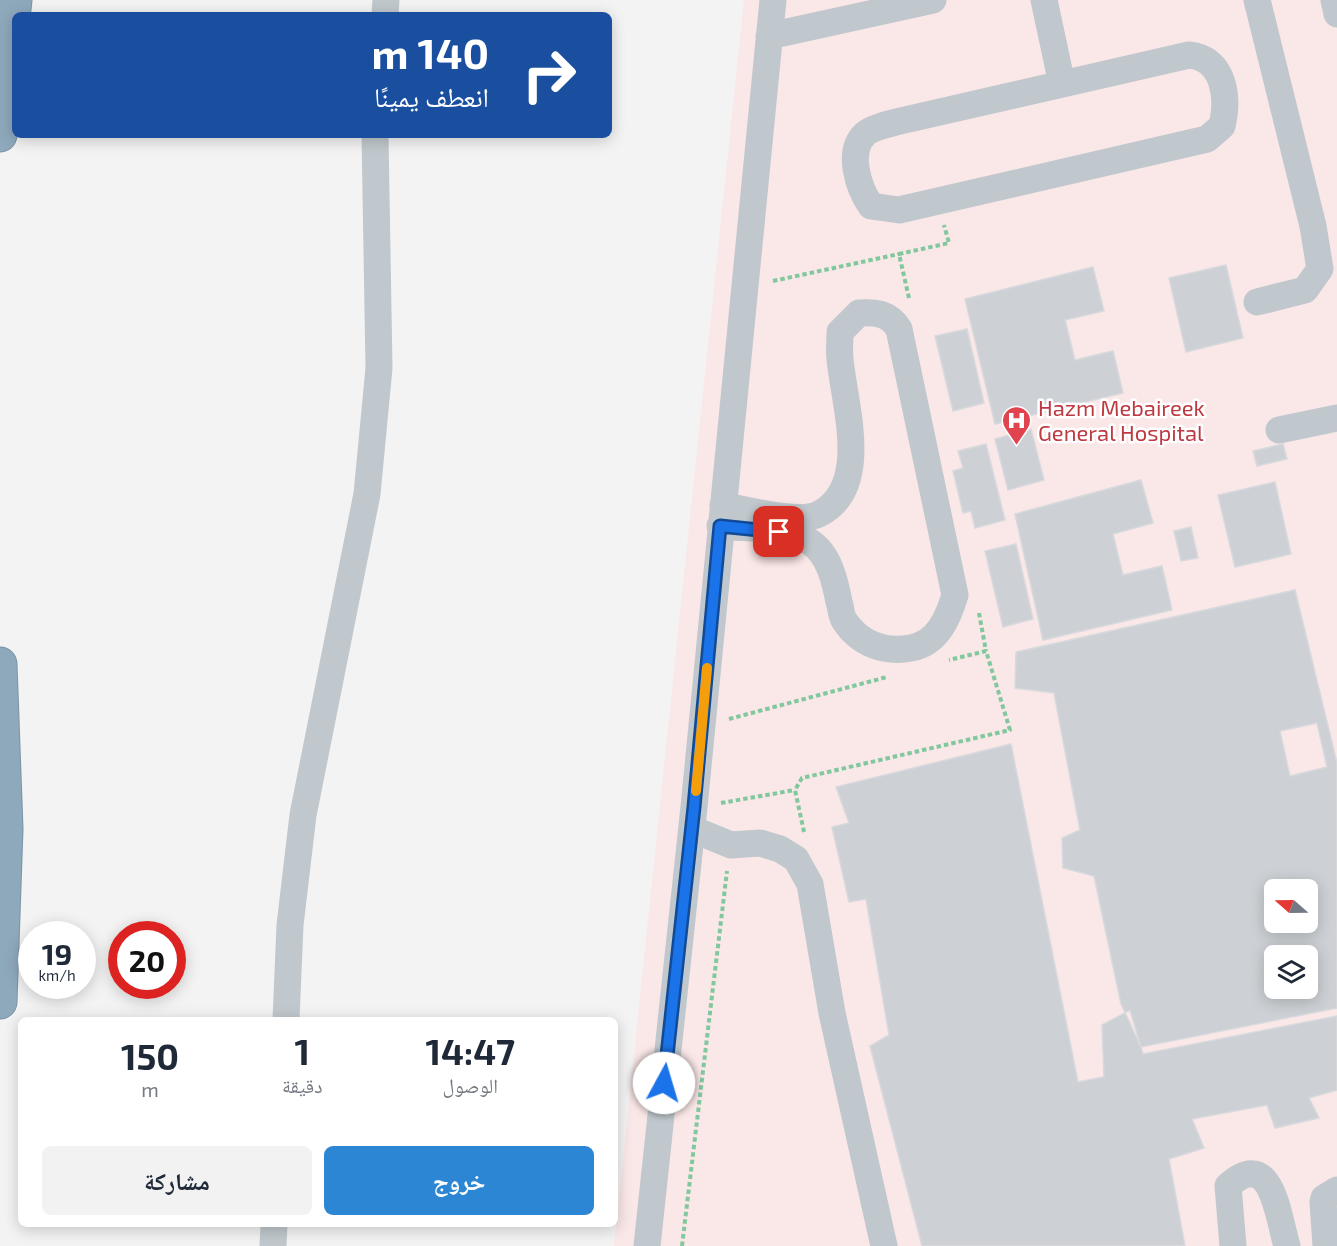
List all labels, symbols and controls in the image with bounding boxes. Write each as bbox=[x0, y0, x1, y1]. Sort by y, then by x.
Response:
text: 140 m bbox=[372, 27, 489, 77]
icon: right bbox=[510, 36, 588, 114]
text: انعطف يمينًا bbox=[374, 80, 489, 112]
place label: Hazm Mebaireek General Hospital bbox=[1038, 394, 1205, 445]
hospital icon: Hazm Mebaireek General Hospital bbox=[1001, 404, 1033, 446]
pin bbox=[753, 506, 804, 557]
icon: arrive bbox=[762, 515, 795, 548]
north arrow bbox=[1264, 879, 1318, 933]
map controls bbox=[1264, 879, 1318, 999]
speed limit sign: 20 bbox=[108, 921, 186, 999]
text: 19 bbox=[42, 935, 72, 971]
button: layers bbox=[1264, 945, 1318, 999]
text: km/h bbox=[38, 966, 76, 984]
text: 1 bbox=[294, 1029, 310, 1072]
text: 14:47 bbox=[425, 1029, 515, 1072]
text: 150 bbox=[121, 1034, 179, 1077]
position arrow bbox=[632, 1051, 696, 1115]
text: دقيقة bbox=[282, 1073, 323, 1097]
text: الوصول bbox=[443, 1073, 498, 1097]
text: m bbox=[141, 1077, 159, 1101]
button: مشاركة bbox=[42, 1146, 312, 1215]
button: خروج bbox=[324, 1146, 594, 1215]

